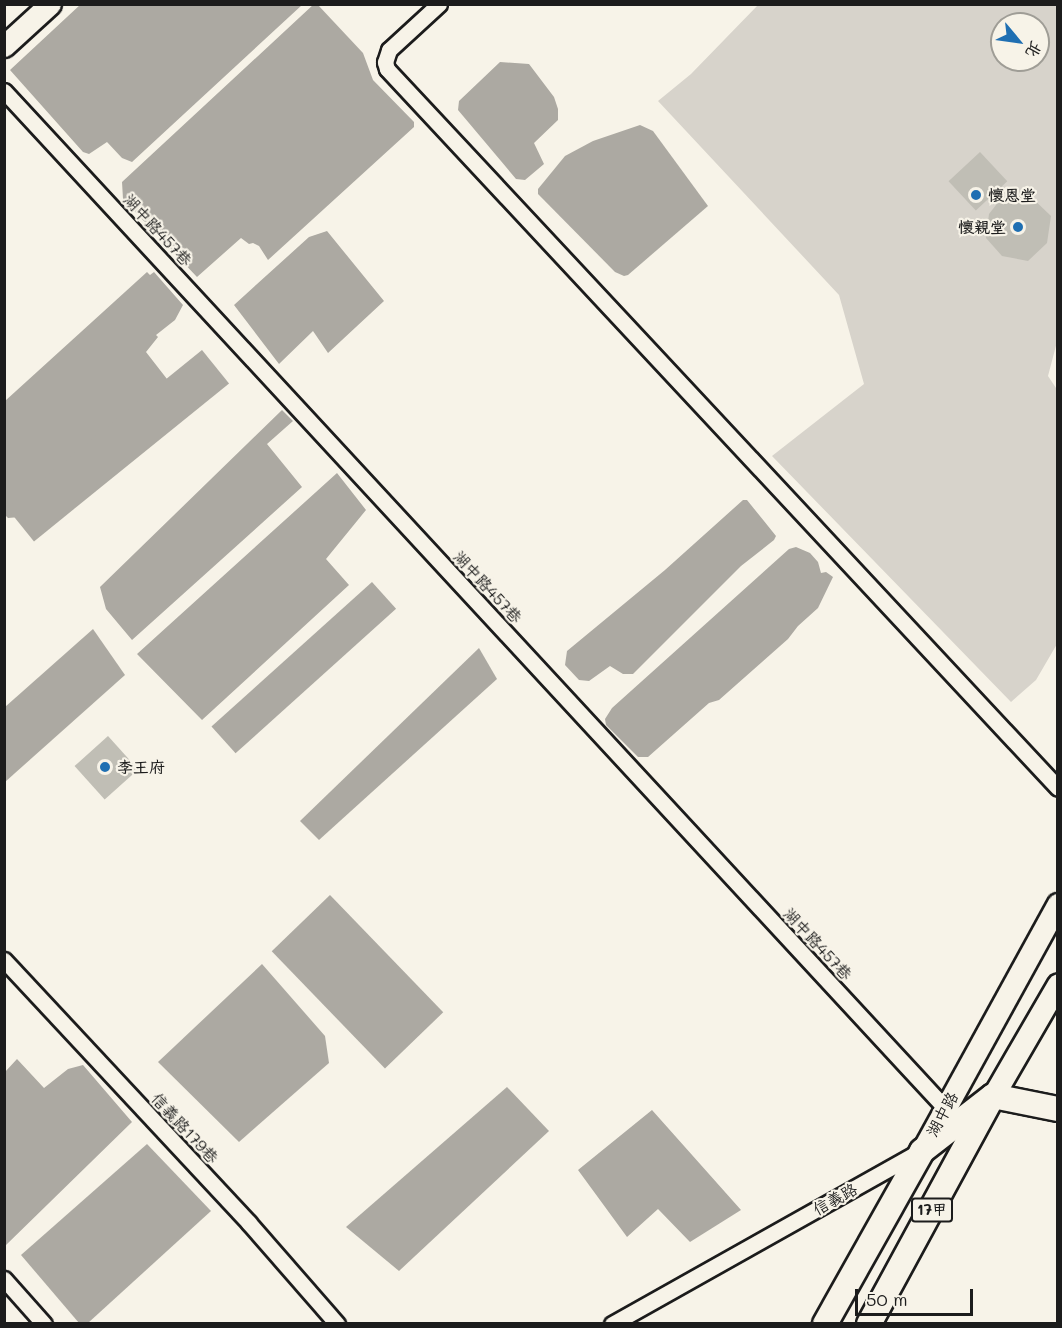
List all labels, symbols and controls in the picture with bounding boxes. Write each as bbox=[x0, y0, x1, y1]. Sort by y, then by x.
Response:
north arrow bbox=[990, 12, 1050, 72]
text: 北 bbox=[1021, 38, 1048, 62]
place label: 懷恩堂 bbox=[988, 185, 1036, 205]
marker: 懷恩堂 bbox=[969, 188, 983, 202]
street label: 湖中路457巷 bbox=[120, 190, 196, 270]
place label: 懷親堂 bbox=[958, 217, 1006, 237]
marker: 懷親堂 bbox=[1011, 220, 1025, 234]
street label: 湖中路457巷 bbox=[450, 547, 526, 627]
place label: 李王府 bbox=[117, 757, 165, 777]
marker: 李王府 bbox=[98, 760, 112, 774]
street label: 湖中路457巷 bbox=[780, 904, 856, 984]
street label: 湖中路 bbox=[922, 1088, 962, 1140]
street label: 信義路179巷 bbox=[147, 1089, 223, 1167]
street label: 信義路 bbox=[809, 1179, 861, 1219]
road number: 17甲 bbox=[911, 1198, 953, 1222]
scale bar bbox=[858, 1277, 976, 1315]
text: 50 m bbox=[866, 1287, 908, 1311]

